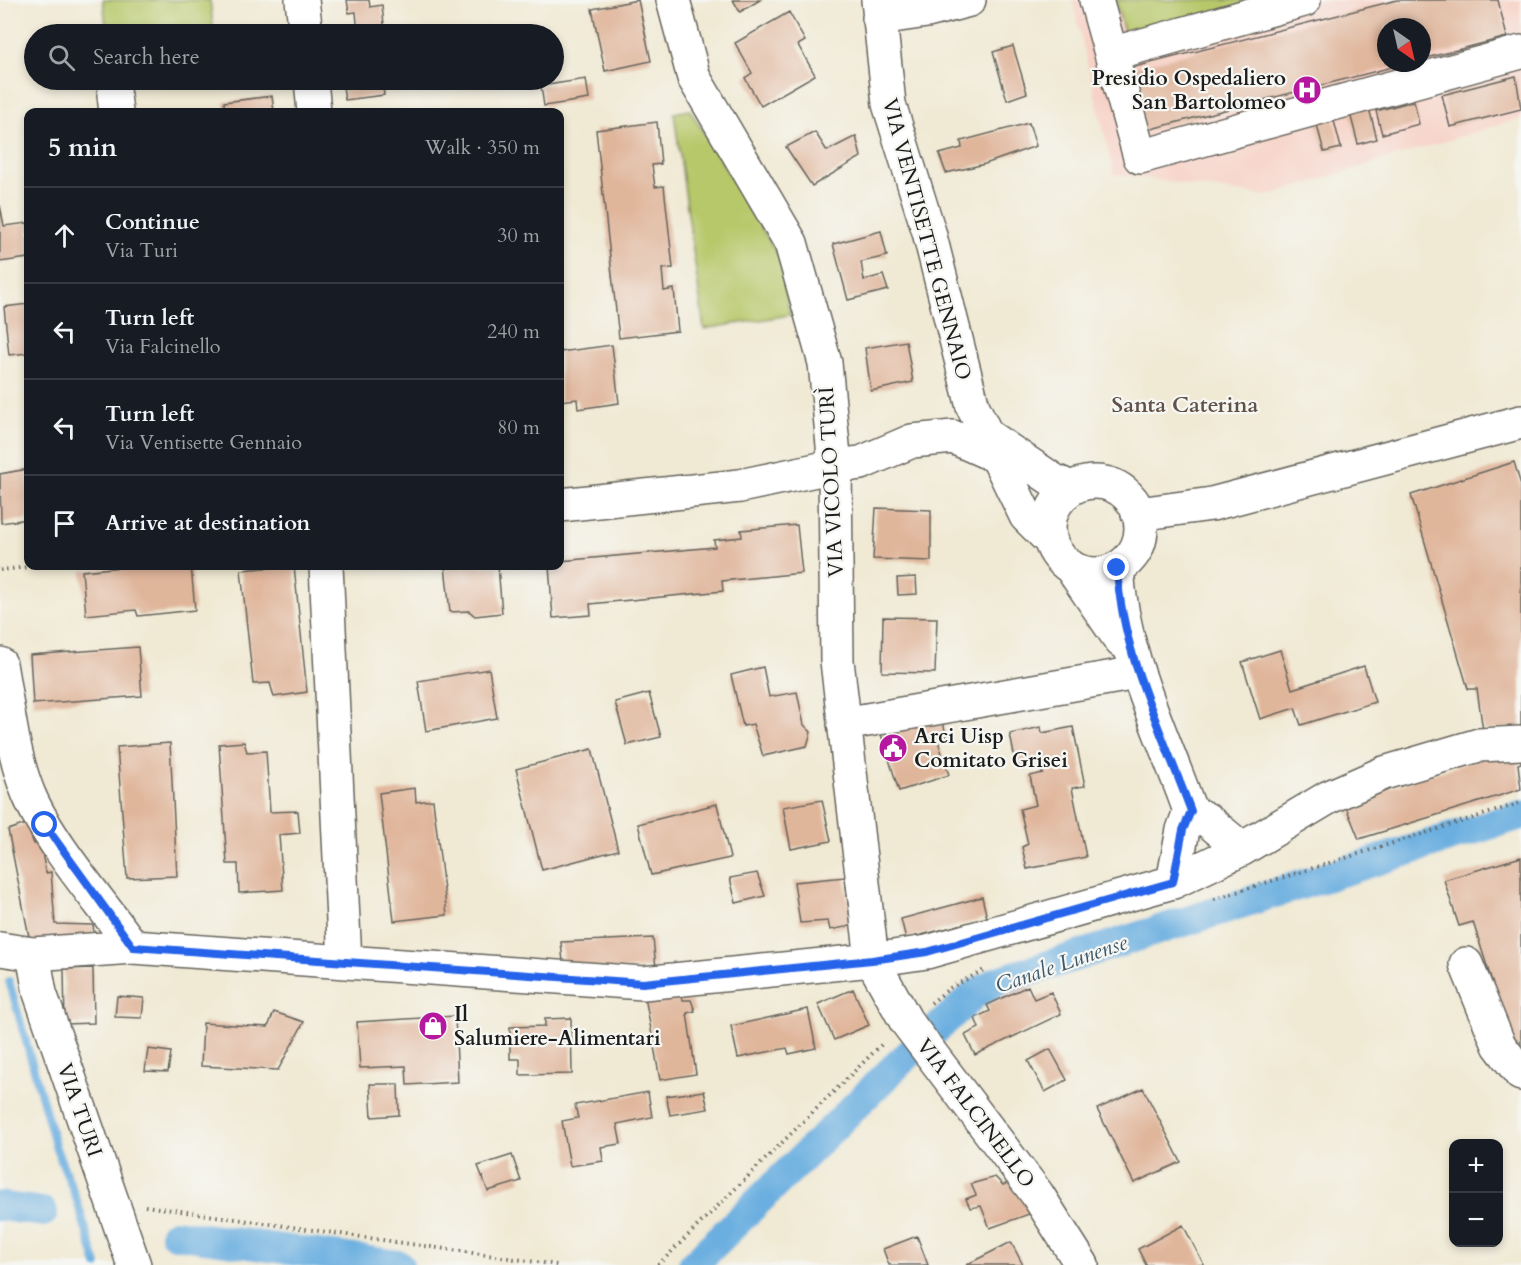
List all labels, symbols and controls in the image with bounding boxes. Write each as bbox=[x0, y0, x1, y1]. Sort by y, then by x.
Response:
north arrow bbox=[1377, 18, 1431, 72]
search box bbox=[24, 24, 564, 90]
icon: search bbox=[45, 41, 78, 74]
text: Search here bbox=[93, 42, 200, 72]
place label: Presidio Ospedaliero San Bartolomeo bbox=[1091, 64, 1286, 117]
hospital icon: Presidio Ospedaliero San Bartolomeo bbox=[1291, 74, 1323, 106]
street label: VIA VENTISETTE GENNAIO bbox=[875, 95, 978, 383]
text: 5 min bbox=[48, 130, 117, 165]
text: Walk · 350 m bbox=[425, 134, 540, 161]
text: Continue bbox=[105, 207, 200, 237]
icon: ahead bbox=[48, 219, 81, 252]
text: 30 m bbox=[497, 222, 540, 249]
text: Via Turi bbox=[105, 237, 178, 264]
text: Turn left bbox=[105, 303, 194, 333]
icon: left bbox=[48, 315, 81, 348]
text: 240 m bbox=[487, 318, 540, 345]
text: Via Falcinello bbox=[105, 333, 221, 360]
street label: VIA VICOLO TURÌ bbox=[812, 386, 851, 578]
district label: Santa Caterina bbox=[1111, 390, 1259, 420]
text: Turn left bbox=[105, 399, 194, 429]
icon: left bbox=[48, 411, 81, 444]
text: 80 m bbox=[497, 414, 540, 441]
text: Via Ventisette Gennaio bbox=[105, 429, 302, 456]
icon: arrive bbox=[48, 507, 81, 540]
text: Arrive at destination bbox=[105, 508, 310, 538]
route end bbox=[1103, 554, 1129, 580]
place label: Arci Uisp Comitato Grisei bbox=[914, 722, 1068, 775]
public building icon: Arci Uisp Comitato Grisei bbox=[877, 732, 909, 764]
route start bbox=[31, 811, 57, 837]
water label: Canale Lunense bbox=[991, 927, 1132, 1001]
place label: Il Salumiere-Alimentari bbox=[454, 1000, 661, 1053]
shop icon: Il Salumiere-Alimentari bbox=[417, 1010, 449, 1042]
street label: VIA FALCINELLO bbox=[910, 1033, 1041, 1194]
street label: VIA TURI bbox=[50, 1059, 109, 1161]
map controls bbox=[1449, 1139, 1503, 1247]
button: + bbox=[1449, 1139, 1503, 1193]
button: − bbox=[1449, 1193, 1503, 1247]

